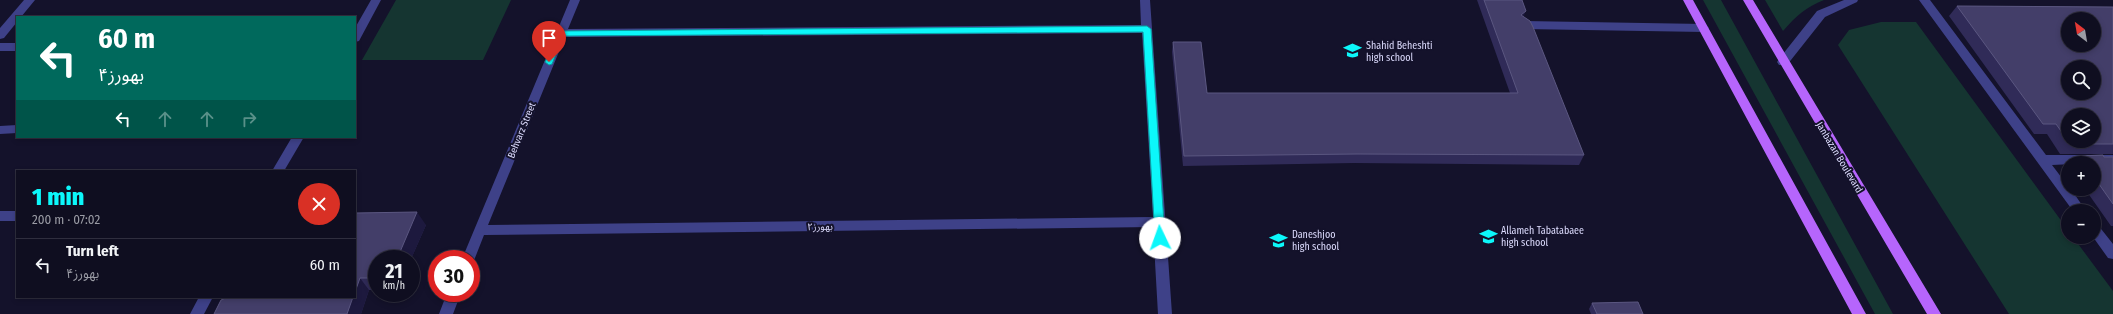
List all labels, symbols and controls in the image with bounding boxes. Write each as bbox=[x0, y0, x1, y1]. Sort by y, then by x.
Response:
north arrow bbox=[2061, 12, 2101, 52]
map controls bbox=[2061, 12, 2101, 244]
pin bbox=[532, 21, 566, 62]
text: 60 m bbox=[98, 22, 155, 55]
icon: arrive bbox=[538, 27, 560, 49]
icon: left bbox=[32, 32, 84, 84]
place label: Shahid Beheshti high school bbox=[1366, 40, 1433, 64]
school or university icon: Shahid Beheshti high school bbox=[1343, 41, 1363, 61]
button: search bbox=[2061, 60, 2101, 100]
text: بهورز۴ bbox=[98, 64, 144, 86]
street label: Behvarz Street bbox=[505, 100, 539, 160]
icon: left bbox=[112, 108, 134, 130]
icon: ahead bbox=[154, 108, 176, 130]
icon: ahead bbox=[196, 108, 218, 130]
icon: right bbox=[238, 108, 260, 130]
button: layers bbox=[2061, 108, 2101, 148]
street label: Janbazan Boulevard bbox=[1813, 120, 1865, 195]
button: + bbox=[2061, 156, 2101, 196]
text: 1 min bbox=[32, 183, 84, 211]
button: close bbox=[298, 183, 340, 225]
button: − bbox=[2061, 204, 2101, 244]
text: 200 m · 07:02 bbox=[32, 212, 100, 227]
position arrow bbox=[1139, 217, 1181, 259]
street label: بهورز۲ bbox=[807, 221, 833, 233]
place label: Allameh Tabatabaee high school bbox=[1501, 225, 1584, 249]
school or university icon: Allameh Tabatabaee high school bbox=[1478, 226, 1498, 246]
place label: Daneshjoo high school bbox=[1292, 229, 1339, 253]
school or university icon: Daneshjoo high school bbox=[1269, 230, 1289, 250]
text: Turn left bbox=[66, 242, 119, 260]
speed limit sign: 30 bbox=[428, 250, 480, 302]
icon: left bbox=[32, 254, 54, 276]
text: 60 m bbox=[310, 256, 340, 274]
text: 21 bbox=[385, 259, 403, 283]
text: بهورز۴ bbox=[66, 266, 99, 281]
text: km/h bbox=[383, 280, 405, 292]

